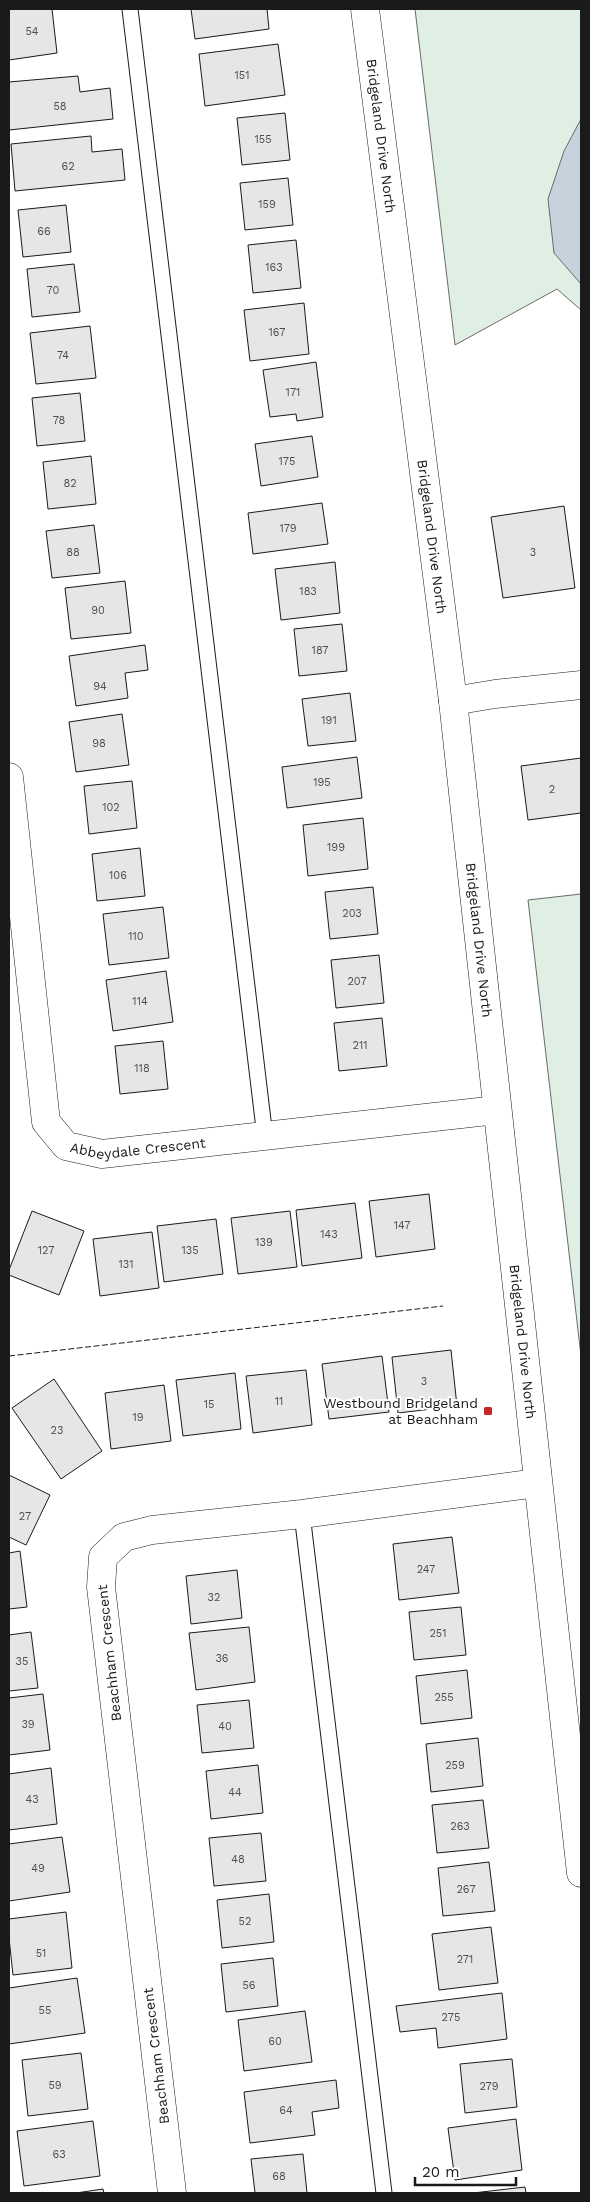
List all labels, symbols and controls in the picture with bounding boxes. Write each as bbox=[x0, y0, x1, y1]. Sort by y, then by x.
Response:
house number: 54 bbox=[25, 25, 39, 38]
street label: Bridgeland Drive North bbox=[363, 58, 399, 214]
house number: 151 bbox=[235, 69, 249, 82]
house number: 58 bbox=[53, 100, 67, 113]
house number: 155 bbox=[254, 133, 272, 146]
house number: 62 bbox=[61, 160, 75, 173]
house number: 159 bbox=[258, 198, 276, 211]
house number: 66 bbox=[37, 225, 51, 238]
house number: 163 bbox=[265, 261, 283, 274]
house number: 70 bbox=[47, 284, 60, 297]
house number: 167 bbox=[268, 326, 286, 339]
house number: 74 bbox=[57, 349, 69, 362]
house number: 171 bbox=[286, 386, 300, 399]
house number: 78 bbox=[53, 414, 66, 427]
house number: 175 bbox=[279, 455, 295, 468]
street label: Bridgeland Drive North bbox=[414, 459, 450, 615]
house number: 82 bbox=[63, 477, 77, 490]
house number: 179 bbox=[279, 522, 297, 535]
house number: 88 bbox=[66, 546, 80, 559]
house number: 3 bbox=[530, 546, 536, 559]
house number: 183 bbox=[299, 585, 317, 598]
house number: 90 bbox=[91, 604, 105, 617]
house number: 187 bbox=[312, 644, 328, 657]
house number: 94 bbox=[93, 680, 107, 693]
house number: 191 bbox=[321, 714, 337, 727]
house number: 98 bbox=[92, 737, 106, 750]
house number: 195 bbox=[313, 776, 331, 789]
house number: 2 bbox=[549, 783, 555, 796]
house number: 102 bbox=[102, 801, 120, 814]
house number: 199 bbox=[327, 841, 345, 854]
street label: Bridgeland Drive North bbox=[463, 862, 495, 1018]
house number: 106 bbox=[109, 869, 127, 882]
house number: 203 bbox=[342, 907, 362, 920]
house number: 110 bbox=[128, 930, 144, 943]
house number: 207 bbox=[347, 975, 367, 988]
house number: 114 bbox=[132, 995, 148, 1008]
house number: 211 bbox=[353, 1039, 368, 1052]
house number: 118 bbox=[134, 1062, 150, 1075]
street label: Abbeydale Crescent bbox=[69, 1134, 207, 1162]
house number: 147 bbox=[394, 1219, 410, 1232]
house number: 143 bbox=[320, 1228, 338, 1241]
house number: 139 bbox=[255, 1236, 273, 1249]
house number: 127 bbox=[38, 1244, 54, 1257]
house number: 135 bbox=[181, 1244, 199, 1257]
house number: 131 bbox=[119, 1258, 134, 1271]
street label: Bridgeland Drive North bbox=[507, 1263, 539, 1420]
house number: 3 bbox=[421, 1375, 427, 1388]
house number: 11 bbox=[275, 1395, 283, 1408]
place label: Westbound Bridgeland at Beachham bbox=[323, 1395, 478, 1427]
house number: 15 bbox=[204, 1398, 214, 1411]
marker: Westbound Bridgeland at Beachham bbox=[482, 1405, 494, 1417]
house number: 19 bbox=[132, 1411, 144, 1424]
house number: 23 bbox=[51, 1424, 63, 1437]
house number: 27 bbox=[19, 1510, 31, 1523]
house number: 247 bbox=[417, 1563, 435, 1576]
street label: Beachham Crescent bbox=[94, 1584, 124, 1722]
house number: 32 bbox=[208, 1591, 220, 1604]
house number: 251 bbox=[429, 1627, 447, 1640]
house number: 36 bbox=[215, 1652, 229, 1665]
house number: 35 bbox=[16, 1655, 28, 1668]
house number: 255 bbox=[434, 1691, 454, 1704]
house number: 39 bbox=[21, 1718, 35, 1731]
house number: 40 bbox=[218, 1720, 232, 1733]
house number: 259 bbox=[445, 1759, 465, 1772]
house number: 44 bbox=[228, 1786, 242, 1799]
house number: 43 bbox=[25, 1793, 39, 1806]
house number: 263 bbox=[450, 1820, 470, 1833]
house number: 48 bbox=[231, 1853, 245, 1866]
house number: 49 bbox=[31, 1862, 45, 1875]
house number: 267 bbox=[456, 1883, 476, 1896]
house number: 52 bbox=[239, 1915, 251, 1928]
house number: 51 bbox=[36, 1947, 46, 1960]
house number: 271 bbox=[457, 1953, 473, 1966]
house number: 56 bbox=[242, 1979, 256, 1992]
street label: Beachham Crescent bbox=[140, 1987, 172, 2125]
house number: 55 bbox=[39, 2004, 51, 2017]
house number: 275 bbox=[442, 2011, 460, 2024]
house number: 60 bbox=[268, 2035, 282, 2048]
house number: 59 bbox=[48, 2079, 62, 2092]
house number: 279 bbox=[479, 2080, 499, 2093]
house number: 64 bbox=[279, 2104, 293, 2117]
house number: 63 bbox=[52, 2148, 66, 2161]
scale bar bbox=[415, 2154, 516, 2186]
text: 20 m bbox=[422, 2163, 460, 2181]
house number: 68 bbox=[272, 2170, 286, 2183]

